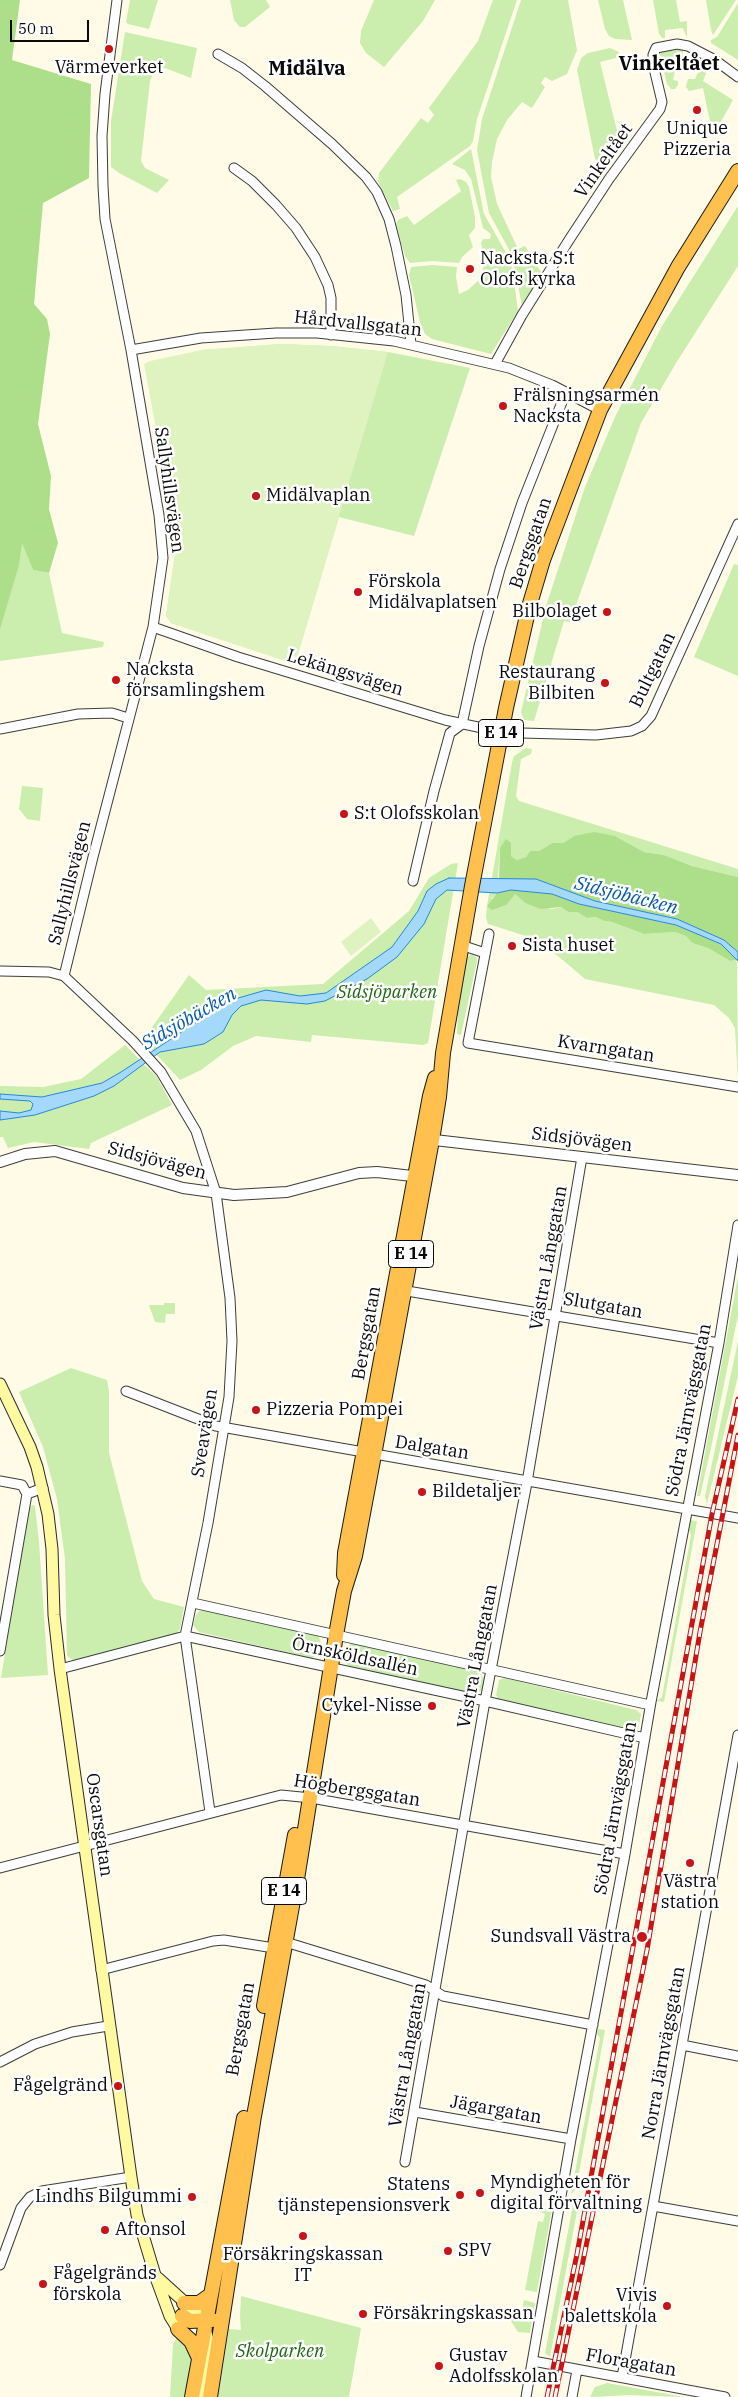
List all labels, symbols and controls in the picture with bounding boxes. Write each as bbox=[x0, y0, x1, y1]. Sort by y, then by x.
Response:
scale bar bbox=[12, 10, 91, 42]
text: 50 m bbox=[18, 19, 54, 38]
marker: Värmeverket bbox=[103, 43, 115, 55]
district label: Vinkeltået bbox=[618, 52, 720, 76]
place label: Värmeverket bbox=[55, 57, 163, 79]
district label: Midälva bbox=[268, 57, 346, 81]
marker: Unique Pizzeria bbox=[691, 104, 703, 116]
place label: Unique Pizzeria bbox=[663, 118, 731, 160]
street label: Vinkeltået bbox=[570, 119, 638, 203]
place label: Nacksta S:t Olofs kyrka bbox=[480, 248, 576, 290]
marker: Nacksta S:t Olofs kyrka bbox=[464, 263, 476, 275]
street label: Hårdvallsgatan bbox=[293, 307, 423, 341]
place label: Frälsningsarmén Nacksta bbox=[513, 385, 659, 428]
marker: Frälsningsarmén Nacksta bbox=[497, 400, 509, 412]
street label: Sallyhillsvägen bbox=[149, 426, 189, 554]
place label: Midälvaplan bbox=[266, 485, 371, 507]
marker: Midälvaplan bbox=[250, 490, 262, 502]
street label: Bergsgatan bbox=[505, 495, 557, 591]
place label: Förskola Midälvaplatsen bbox=[368, 571, 497, 614]
marker: Förskola Midälvaplatsen bbox=[352, 586, 364, 598]
place label: Bilbolaget bbox=[512, 601, 597, 623]
marker: Bilbolaget bbox=[601, 606, 613, 618]
street label: Bultgatan bbox=[625, 629, 681, 711]
street label: Lekängsvägen bbox=[284, 645, 406, 701]
place label: Nacksta församlingshem bbox=[126, 659, 265, 702]
place label: Restaurang Bilbiten bbox=[499, 662, 595, 704]
marker: Nacksta församlingshem bbox=[110, 674, 122, 686]
marker: Restaurang Bilbiten bbox=[599, 677, 611, 689]
road number: E 14 bbox=[478, 720, 524, 746]
place label: S:t Olofsskolan bbox=[354, 803, 479, 825]
marker: S:t Olofsskolan bbox=[338, 808, 350, 820]
street label: Sallyhillsvägen bbox=[44, 819, 96, 947]
water label: Sidsjöbäcken bbox=[572, 872, 680, 920]
place label: Sista huset bbox=[522, 935, 614, 957]
marker: Sista huset bbox=[506, 940, 518, 952]
park label: Sidsjöparken bbox=[337, 982, 437, 1004]
water label: Sidsjöbäcken bbox=[138, 983, 240, 1055]
street label: Kvarngatan bbox=[556, 1031, 656, 1067]
street label: Sidsjövägen bbox=[530, 1123, 634, 1157]
street label: Sidsjövägen bbox=[105, 1137, 209, 1185]
street label: Västra Långgatan bbox=[526, 1184, 572, 1332]
road number: E 14 bbox=[388, 1240, 434, 1268]
street label: Bergsgatan bbox=[348, 1284, 386, 1382]
street label: Slutgatan bbox=[562, 1288, 644, 1324]
street label: Södra Järnvägsgatan bbox=[662, 1322, 716, 1498]
street label: Sveavägen bbox=[187, 1387, 223, 1479]
place label: Pizzeria Pompei bbox=[266, 1399, 403, 1421]
marker: Pizzeria Pompei bbox=[250, 1404, 262, 1416]
street label: Dalgatan bbox=[393, 1431, 471, 1465]
place label: Bildetaljer bbox=[432, 1481, 520, 1503]
marker: Bildetaljer bbox=[416, 1486, 428, 1498]
street label: Västra Långgatan bbox=[453, 1582, 503, 1730]
street label: Örnsköldsallén bbox=[290, 1633, 420, 1681]
place label: Cykel-Nisse bbox=[322, 1695, 422, 1717]
marker: Cykel-Nisse bbox=[426, 1700, 438, 1712]
street label: Södra Järnvägsgatan bbox=[590, 1720, 642, 1896]
street label: Högbergsgatan bbox=[292, 1770, 422, 1812]
street label: Oscarsgatan bbox=[81, 1772, 117, 1878]
marker: Västra station bbox=[684, 1857, 696, 1869]
place label: Västra station bbox=[661, 1871, 719, 1914]
road number: E 14 bbox=[262, 1878, 306, 1904]
place label: Sundsvall Västra bbox=[491, 1926, 631, 1948]
marker: Sundsvall Västra bbox=[635, 1930, 649, 1944]
street label: Norra Järnvägsgatan bbox=[638, 1965, 690, 2141]
street label: Bergsgatan bbox=[222, 1980, 260, 2078]
street label: Västra Långgatan bbox=[385, 1981, 431, 2129]
place label: Fågelgränd bbox=[13, 2075, 108, 2097]
marker: Fågelgränd bbox=[112, 2080, 124, 2092]
street label: Jägargatan bbox=[449, 2091, 543, 2129]
place label: Myndigheten för digital förvaltning bbox=[490, 2172, 642, 2214]
place label: Statens tjänstepensionsverk bbox=[278, 2174, 450, 2216]
place label: Lindhs Bilgummi bbox=[35, 2186, 182, 2208]
marker: Myndigheten för digital förvaltning bbox=[474, 2187, 486, 2199]
marker: Statens tjänstepensionsverk bbox=[454, 2189, 466, 2201]
marker: Lindhs Bilgummi bbox=[186, 2191, 198, 2203]
place label: Aftonsol bbox=[115, 2219, 186, 2241]
marker: Aftonsol bbox=[99, 2224, 111, 2236]
marker: Försäkringskassan IT bbox=[297, 2230, 309, 2242]
place label: SPV bbox=[458, 2240, 492, 2262]
place label: Försäkringskassan IT bbox=[223, 2244, 383, 2286]
marker: SPV bbox=[442, 2245, 454, 2257]
place label: Fågelgränds förskola bbox=[53, 2263, 157, 2306]
marker: Fågelgränds förskola bbox=[37, 2278, 49, 2290]
place label: Vivis balettskola bbox=[564, 2285, 657, 2328]
marker: Vivis balettskola bbox=[661, 2300, 673, 2312]
place label: Försäkringskassan bbox=[373, 2303, 534, 2325]
marker: Försäkringskassan bbox=[357, 2308, 369, 2320]
park label: Skolparken bbox=[236, 2341, 324, 2363]
street label: Floragatan bbox=[584, 2344, 678, 2382]
place label: Gustav Adolfsskolan bbox=[449, 2345, 558, 2388]
marker: Gustav Adolfsskolan bbox=[433, 2360, 445, 2372]

